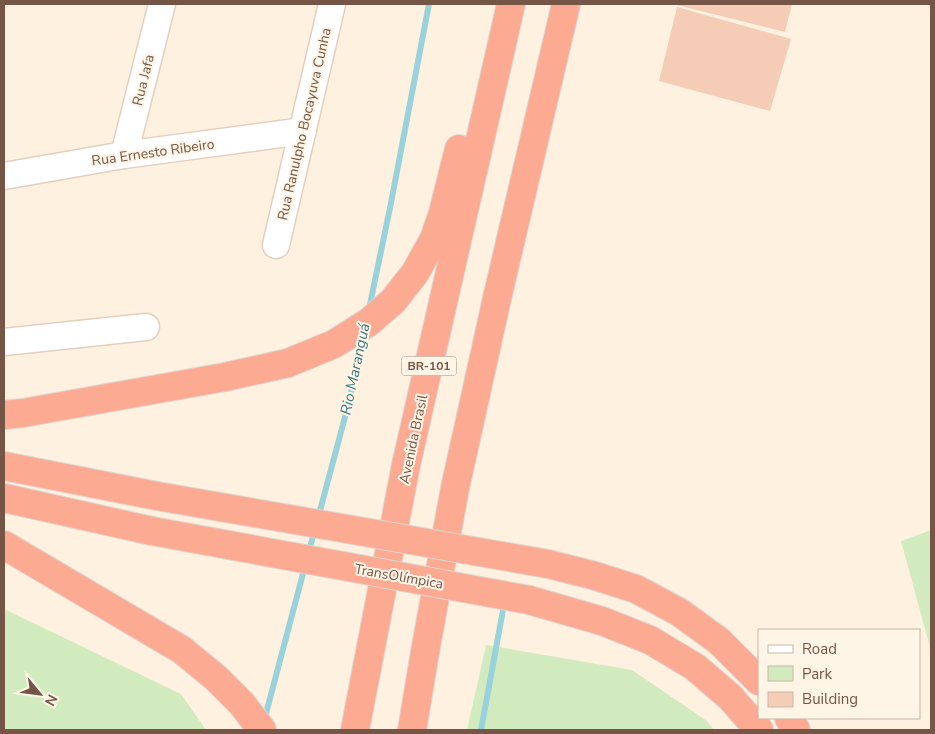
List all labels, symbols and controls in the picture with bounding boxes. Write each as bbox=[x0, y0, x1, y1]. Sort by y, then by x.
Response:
street label: Rua Ranulpho Bocayuva Cunha bbox=[273, 26, 336, 222]
street label: Rua Jafa bbox=[128, 52, 159, 108]
street label: Rua Ernesto Ribeiro bbox=[90, 134, 216, 171]
water label: Rio Maranguá bbox=[336, 321, 375, 417]
road number: BR-101 bbox=[402, 356, 456, 376]
street label: Avenida Brasil bbox=[395, 392, 432, 485]
street label: TransOlímpica bbox=[353, 559, 445, 594]
legend bbox=[758, 629, 920, 719]
text: Road bbox=[802, 639, 837, 659]
text: Park bbox=[802, 664, 832, 684]
north arrow bbox=[15, 669, 65, 719]
text: Building bbox=[802, 689, 858, 709]
text: N bbox=[40, 691, 62, 709]

